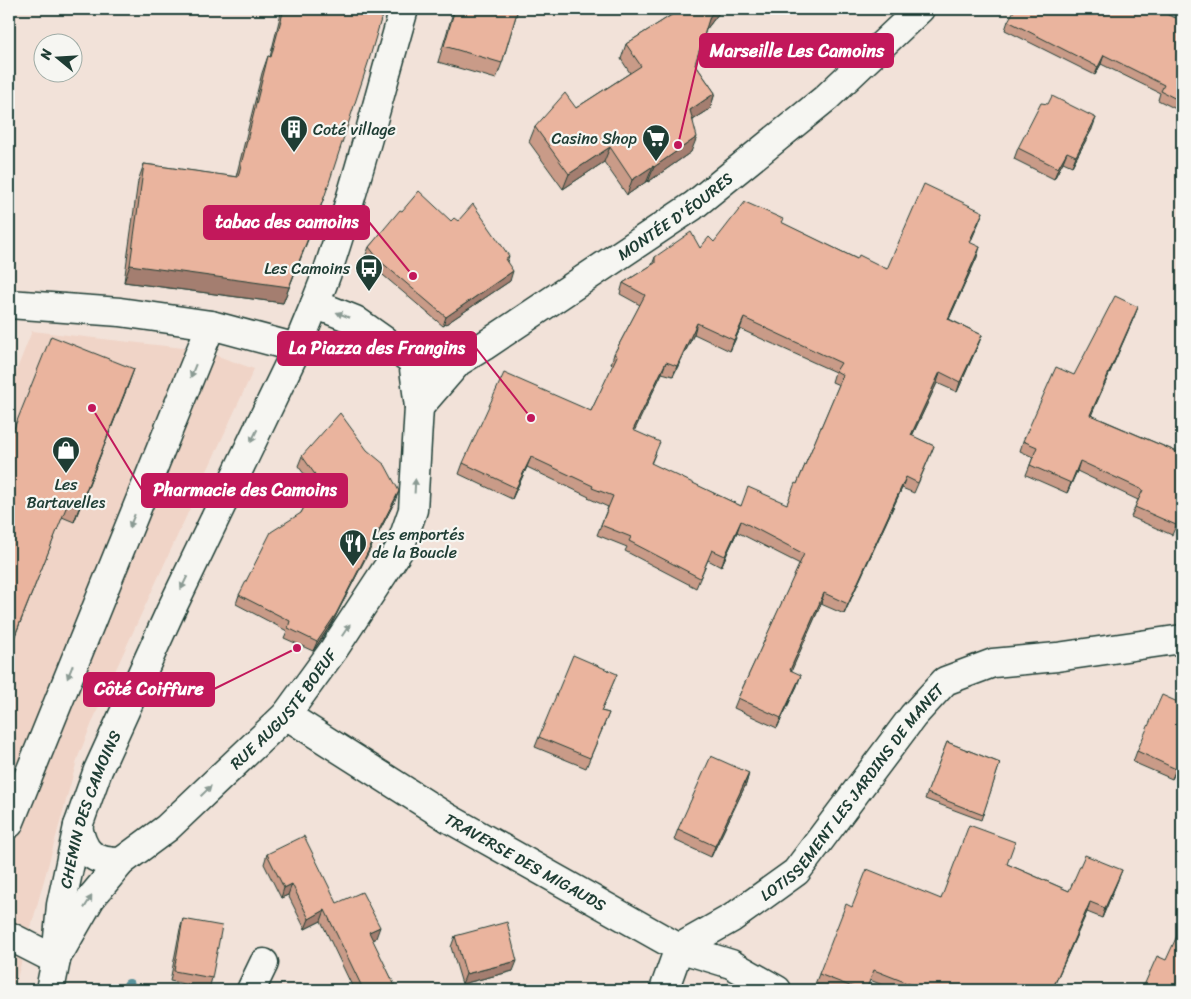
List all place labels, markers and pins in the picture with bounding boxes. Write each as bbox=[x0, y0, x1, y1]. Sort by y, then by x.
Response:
callout: Marseille Les Camoins bbox=[700, 34, 893, 67]
building icon: Coté village bbox=[279, 114, 309, 153]
place label: Coté village bbox=[313, 115, 396, 144]
supermarket icon: Casino Shop bbox=[641, 123, 671, 162]
place label: Casino Shop bbox=[551, 124, 638, 153]
callout: tabac des camoins bbox=[204, 206, 369, 239]
bus stop icon: Les Camoins bbox=[354, 253, 384, 292]
place label: Les Camoins bbox=[264, 254, 351, 283]
callout: La Piazza des Frangins bbox=[278, 332, 476, 365]
shop icon: Les Bartavelles bbox=[51, 435, 81, 474]
place label: Les Bartavelles bbox=[27, 470, 106, 517]
callout: Pharmacie des Camoins bbox=[142, 474, 347, 507]
place label: Les emportés de la Boucle bbox=[372, 520, 465, 567]
restaurant icon: Les emportés de la Boucle bbox=[338, 528, 368, 567]
callout: Côté Coiffure bbox=[84, 673, 214, 706]

